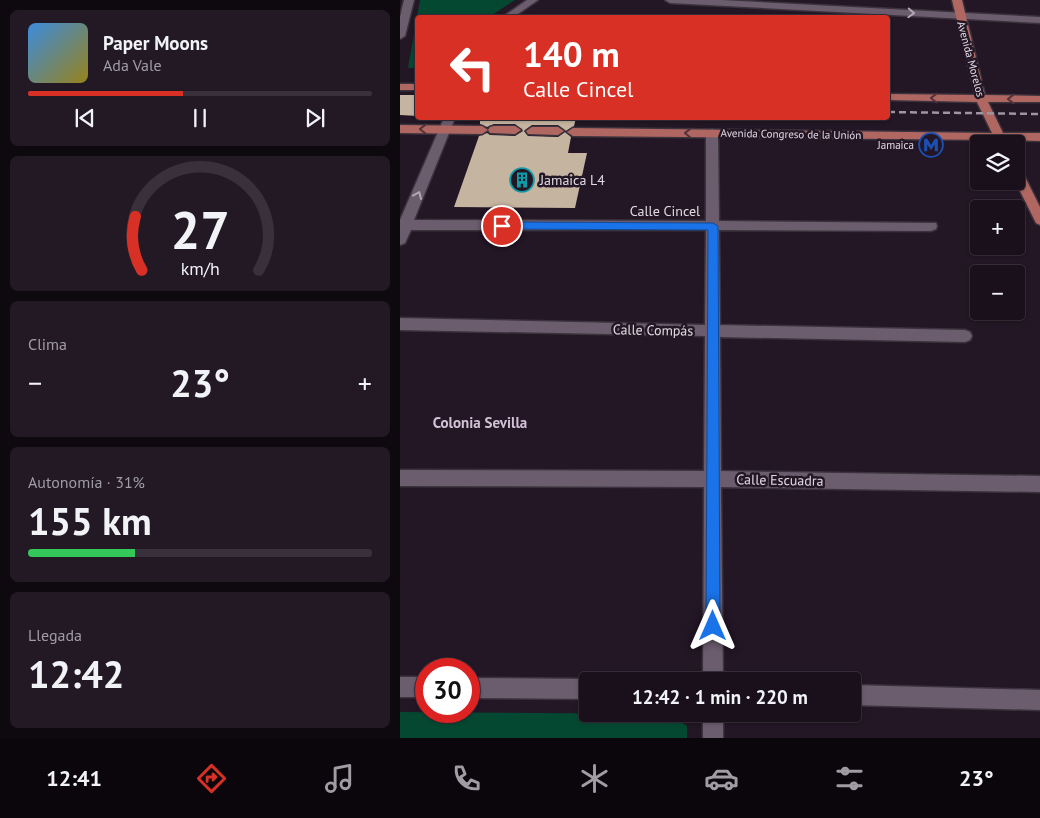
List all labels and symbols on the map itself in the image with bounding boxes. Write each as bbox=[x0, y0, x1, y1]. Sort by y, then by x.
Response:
one-way arrow bbox=[907, 8, 915, 19]
street label: Avenida Morelos bbox=[954, 20, 988, 99]
one-way arrow bbox=[930, 93, 938, 103]
one-way arrow bbox=[1006, 94, 1014, 104]
one-way arrow bbox=[418, 124, 426, 134]
street label: Avenida Congreso de la Unión bbox=[721, 126, 861, 142]
one-way arrow bbox=[684, 128, 692, 138]
metro station icon: Jamaica bbox=[918, 132, 944, 158]
place label: Jamaica bbox=[877, 138, 914, 152]
building icon: Jamaica L4 bbox=[509, 167, 535, 193]
place label: Jamaica L4 bbox=[539, 171, 605, 189]
one-way arrow bbox=[412, 191, 422, 200]
street label: Calle Cincel bbox=[630, 202, 700, 220]
pin bbox=[481, 205, 523, 247]
street label: Calle Compás bbox=[613, 320, 694, 340]
district label: Colonia Sevilla bbox=[433, 413, 527, 432]
street label: Calle Escuadra bbox=[736, 470, 824, 490]
position arrow bbox=[686, 599, 738, 651]
speed limit sign: 30 bbox=[415, 658, 480, 723]

